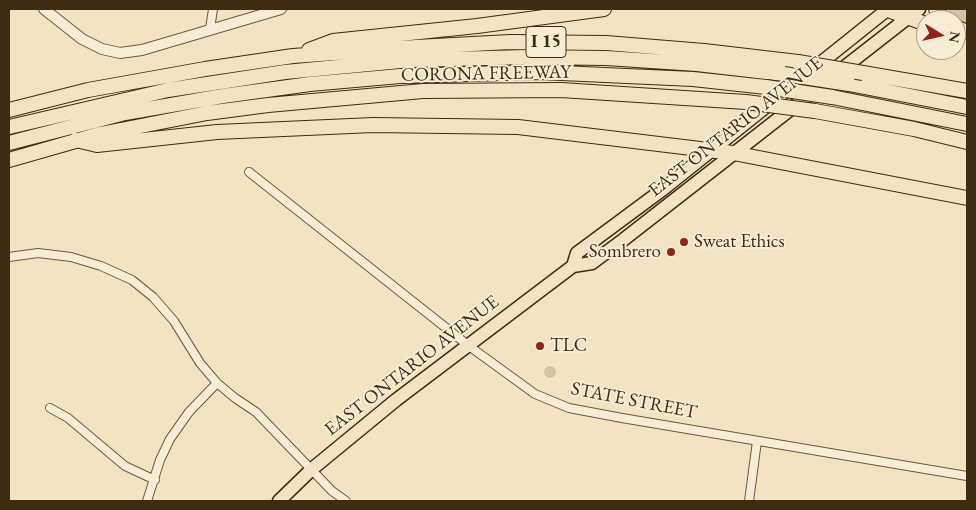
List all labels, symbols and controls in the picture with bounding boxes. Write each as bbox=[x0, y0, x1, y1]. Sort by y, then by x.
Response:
north arrow bbox=[916, 10, 966, 60]
road number: I 15 bbox=[526, 27, 566, 58]
text: N bbox=[945, 30, 965, 44]
street label: EAST ONTARIO AVENUE bbox=[644, 52, 828, 202]
street label: CORONA FREEWAY bbox=[401, 61, 571, 87]
place label: Sweat Ethics bbox=[694, 231, 785, 253]
marker: Sweat Ethics bbox=[678, 236, 690, 248]
place label: Sombrero bbox=[589, 241, 661, 263]
marker: Sombrero bbox=[665, 246, 677, 258]
street label: EAST ONTARIO AVENUE bbox=[320, 291, 504, 441]
place label: TLC bbox=[550, 335, 587, 357]
marker: TLC bbox=[534, 340, 546, 352]
street label: STATE STREET bbox=[569, 378, 699, 424]

